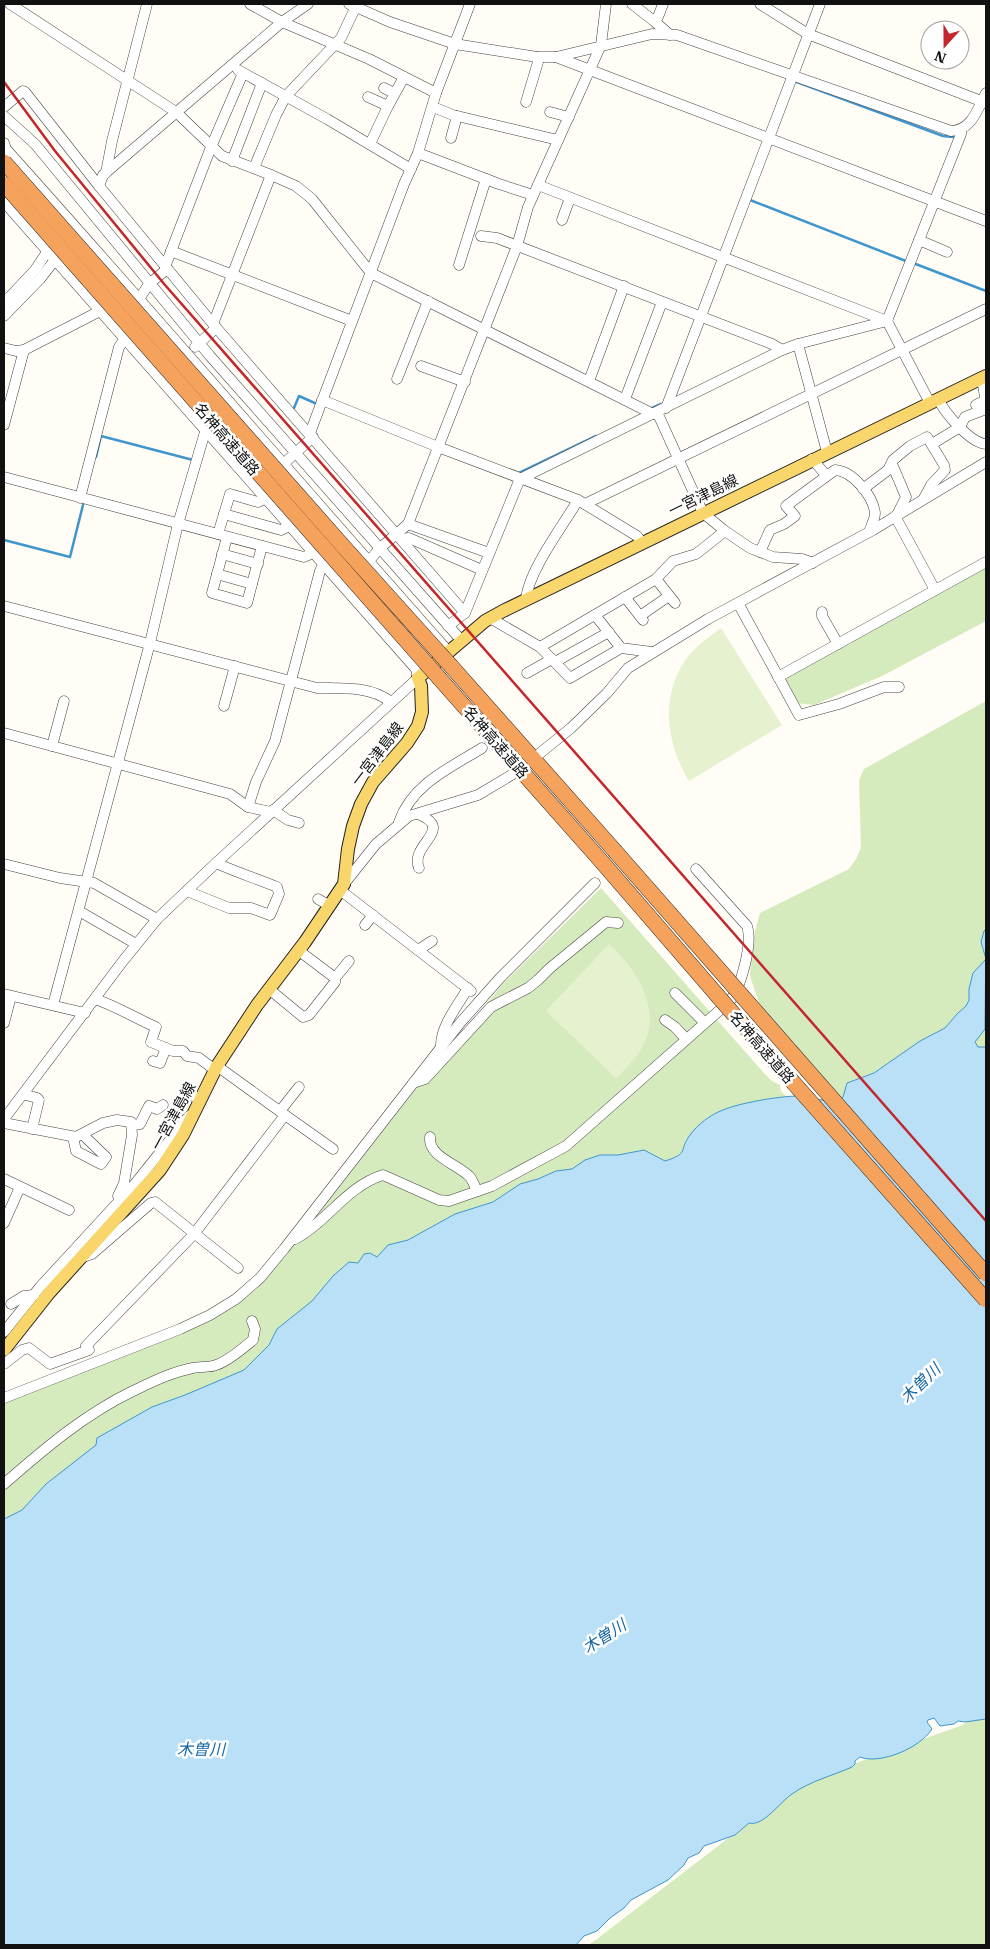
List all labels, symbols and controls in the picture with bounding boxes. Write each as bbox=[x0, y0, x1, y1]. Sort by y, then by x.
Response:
north arrow bbox=[920, 20, 970, 70]
text: N bbox=[932, 47, 949, 68]
street label: 名神高速道路 bbox=[190, 399, 264, 479]
street label: 一宮津島線 bbox=[665, 470, 741, 520]
street label: 名神高速道路 bbox=[459, 702, 533, 782]
street label: 一宮津島線 bbox=[347, 718, 407, 790]
street label: 名神高速道路 bbox=[725, 1007, 799, 1087]
street label: 一宮津島線 bbox=[147, 1079, 199, 1153]
water label: 木曽川 bbox=[896, 1358, 946, 1407]
water label: 木曽川 bbox=[578, 1613, 631, 1657]
water label: 木曽川 bbox=[177, 1739, 227, 1759]

